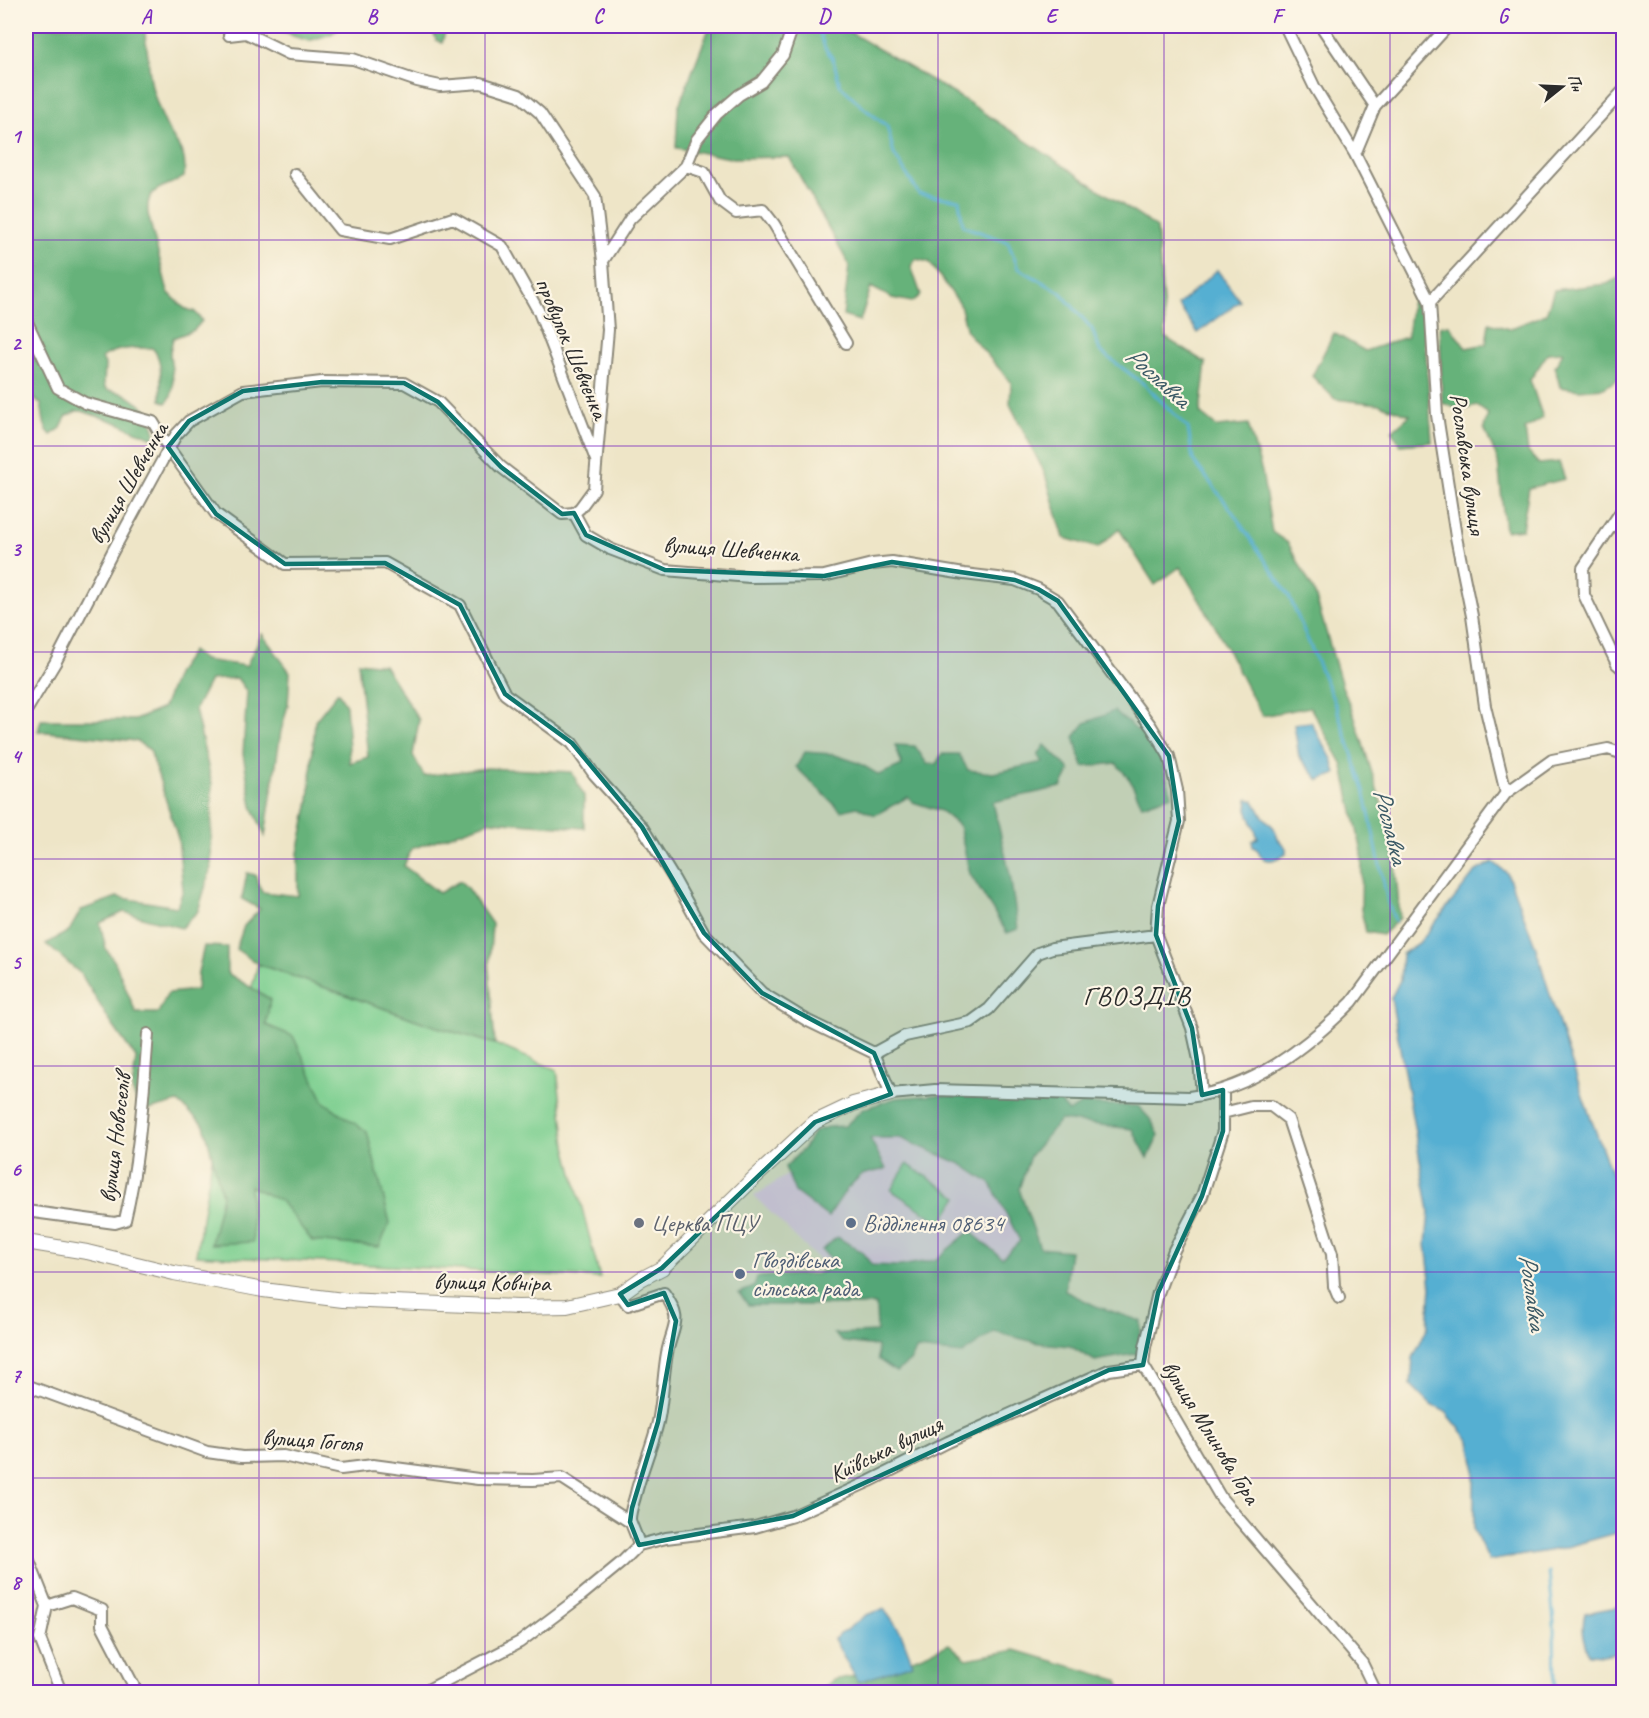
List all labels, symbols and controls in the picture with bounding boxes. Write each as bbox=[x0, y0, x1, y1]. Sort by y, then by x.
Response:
text: A bbox=[141, 4, 153, 29]
text: B bbox=[367, 4, 379, 29]
text: C bbox=[593, 4, 605, 29]
text: D bbox=[818, 4, 832, 29]
text: E bbox=[1046, 4, 1060, 29]
text: F bbox=[1272, 4, 1286, 29]
text: G bbox=[1498, 4, 1511, 29]
north arrow bbox=[1532, 57, 1592, 117]
text: Пн bbox=[1563, 72, 1588, 95]
text: 1 bbox=[12, 124, 23, 149]
street label: провулок Шевченка bbox=[529, 272, 616, 426]
text: 2 bbox=[12, 331, 23, 356]
water label: Рославка bbox=[1119, 339, 1200, 417]
street label: Рославська вулиця bbox=[1443, 392, 1493, 538]
street label: вулиця Шевченка bbox=[81, 415, 176, 549]
street label: вулиця Шевченка bbox=[662, 529, 802, 569]
text: 3 bbox=[12, 537, 23, 562]
text: 4 bbox=[12, 744, 24, 769]
water label: Рославка bbox=[1366, 785, 1417, 870]
text: 5 bbox=[12, 950, 23, 975]
district label: ГВОЗДІВ bbox=[1083, 979, 1192, 1013]
street label: вулиця Новоселів bbox=[92, 1066, 139, 1204]
text: 6 bbox=[11, 1157, 22, 1182]
place label: Церква ПЦУ bbox=[651, 1208, 761, 1238]
place label: Відділення 08634 bbox=[863, 1208, 1006, 1238]
marker: Церква ПЦУ bbox=[632, 1216, 646, 1230]
marker: Відділення 08634 bbox=[844, 1216, 858, 1230]
place label: Гвоздівська сільська рада bbox=[752, 1245, 861, 1303]
water label: Рославка bbox=[1511, 1252, 1555, 1335]
street label: вулиця Ковніра bbox=[433, 1266, 552, 1298]
marker: Гвоздівська сільська рада bbox=[733, 1267, 747, 1281]
street label: вулиця Млинова Гора bbox=[1155, 1354, 1268, 1511]
text: 7 bbox=[12, 1363, 23, 1388]
street label: Київська вулиця bbox=[825, 1408, 949, 1489]
street label: вулиця Гоголя bbox=[261, 1422, 365, 1459]
text: 8 bbox=[12, 1570, 24, 1595]

